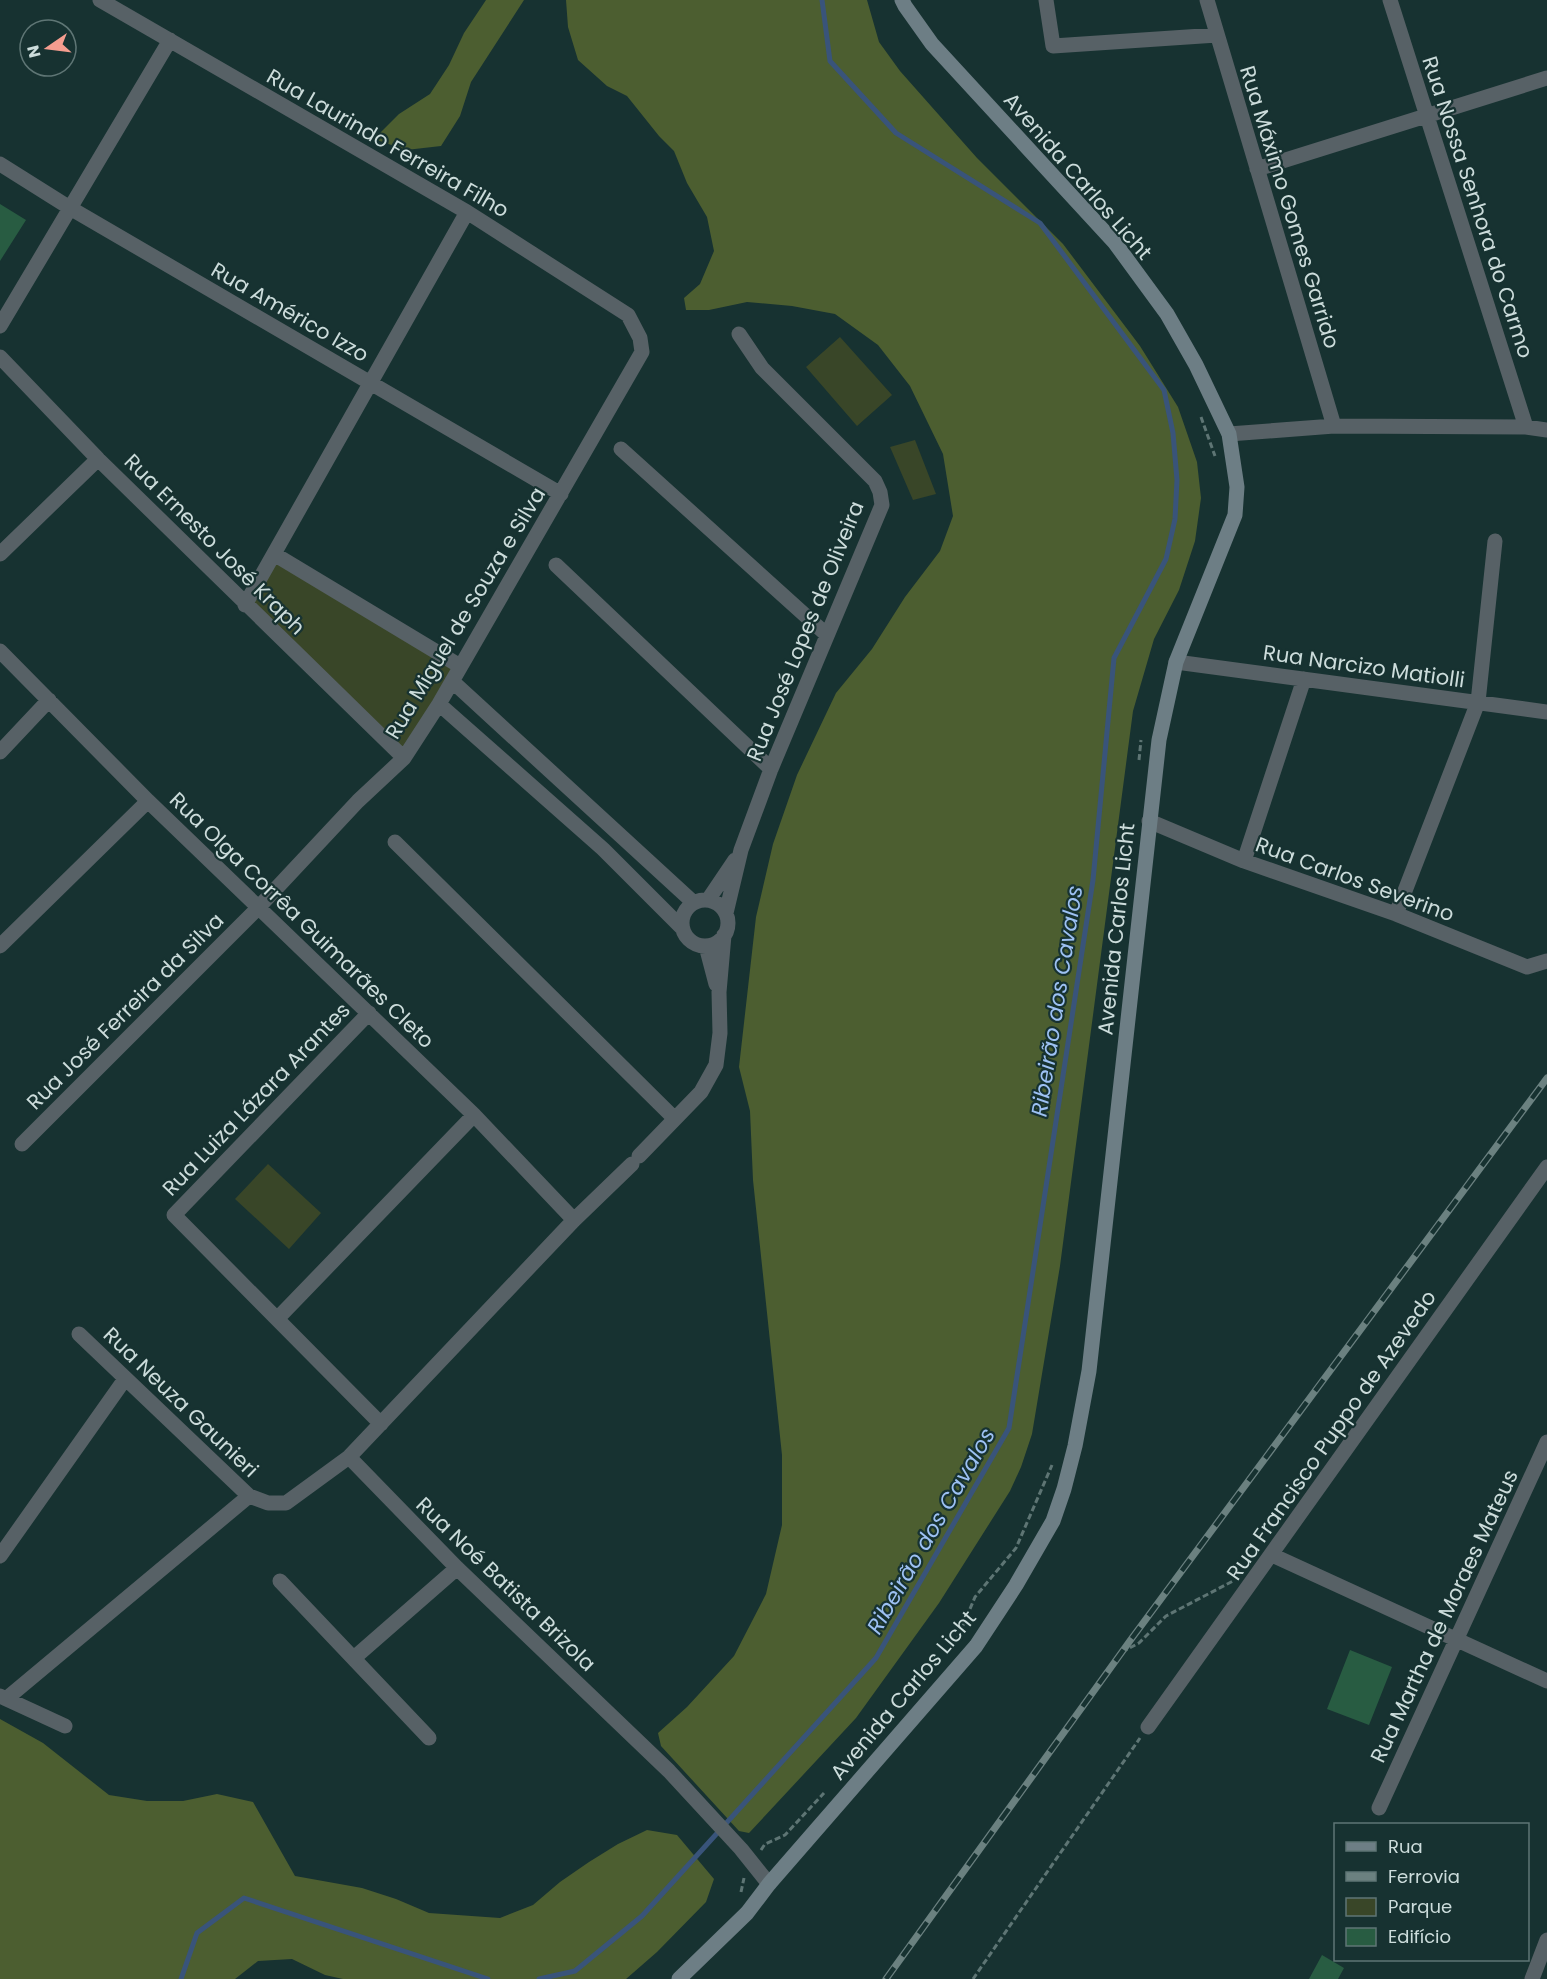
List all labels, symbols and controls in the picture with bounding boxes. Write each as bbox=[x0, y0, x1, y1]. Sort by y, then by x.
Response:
north arrow bbox=[18, 18, 78, 78]
text: N bbox=[21, 43, 47, 60]
street label: Rua Nossa Senhora do Carmo bbox=[1415, 52, 1541, 362]
street label: Rua Laurindo Ferreira Filho bbox=[262, 62, 514, 224]
street label: Rua Máximo Gomes Garrido bbox=[1233, 62, 1347, 352]
street label: Avenida Carlos Licht bbox=[997, 86, 1159, 266]
street label: Rua Américo Izzo bbox=[206, 255, 374, 369]
street label: Rua Ernesto José Kraph bbox=[118, 447, 312, 641]
street label: Rua Miguel de Souza e Silva bbox=[378, 482, 552, 744]
street label: Rua José Lopes de Oliveira bbox=[739, 497, 871, 765]
street label: Rua Narcizo Matiolli bbox=[1261, 637, 1467, 695]
street label: Rua Olga Corrêa Guimarães Cleto bbox=[163, 785, 441, 1055]
street label: Avenida Carlos Licht bbox=[1090, 822, 1142, 1036]
street label: Rua Carlos Severino bbox=[1252, 830, 1458, 928]
water label: Ribeirão dos Cavalos bbox=[1023, 883, 1091, 1119]
street label: Rua José Ferreira da Silva bbox=[20, 906, 230, 1116]
street label: Rua Luiza Lázara Arantes bbox=[156, 996, 356, 1202]
street label: Rua Francisco Puppo de Azevedo bbox=[1219, 1284, 1443, 1586]
street label: Rua Neuza Gaunieri bbox=[97, 1320, 265, 1484]
water label: Ribeirão dos Cavalos bbox=[859, 1422, 1003, 1640]
street label: Rua Martha de Moraes Mateus bbox=[1363, 1465, 1525, 1767]
street label: Rua Noé Batista Brizola bbox=[410, 1490, 602, 1678]
street label: Avenida Carlos Licht bbox=[823, 1604, 983, 1786]
legend bbox=[1334, 1823, 1529, 1961]
text: Rua bbox=[1388, 1834, 1423, 1859]
text: Ferrovia bbox=[1388, 1864, 1460, 1889]
text: Parque bbox=[1388, 1894, 1452, 1919]
text: Edifício bbox=[1388, 1924, 1451, 1949]

